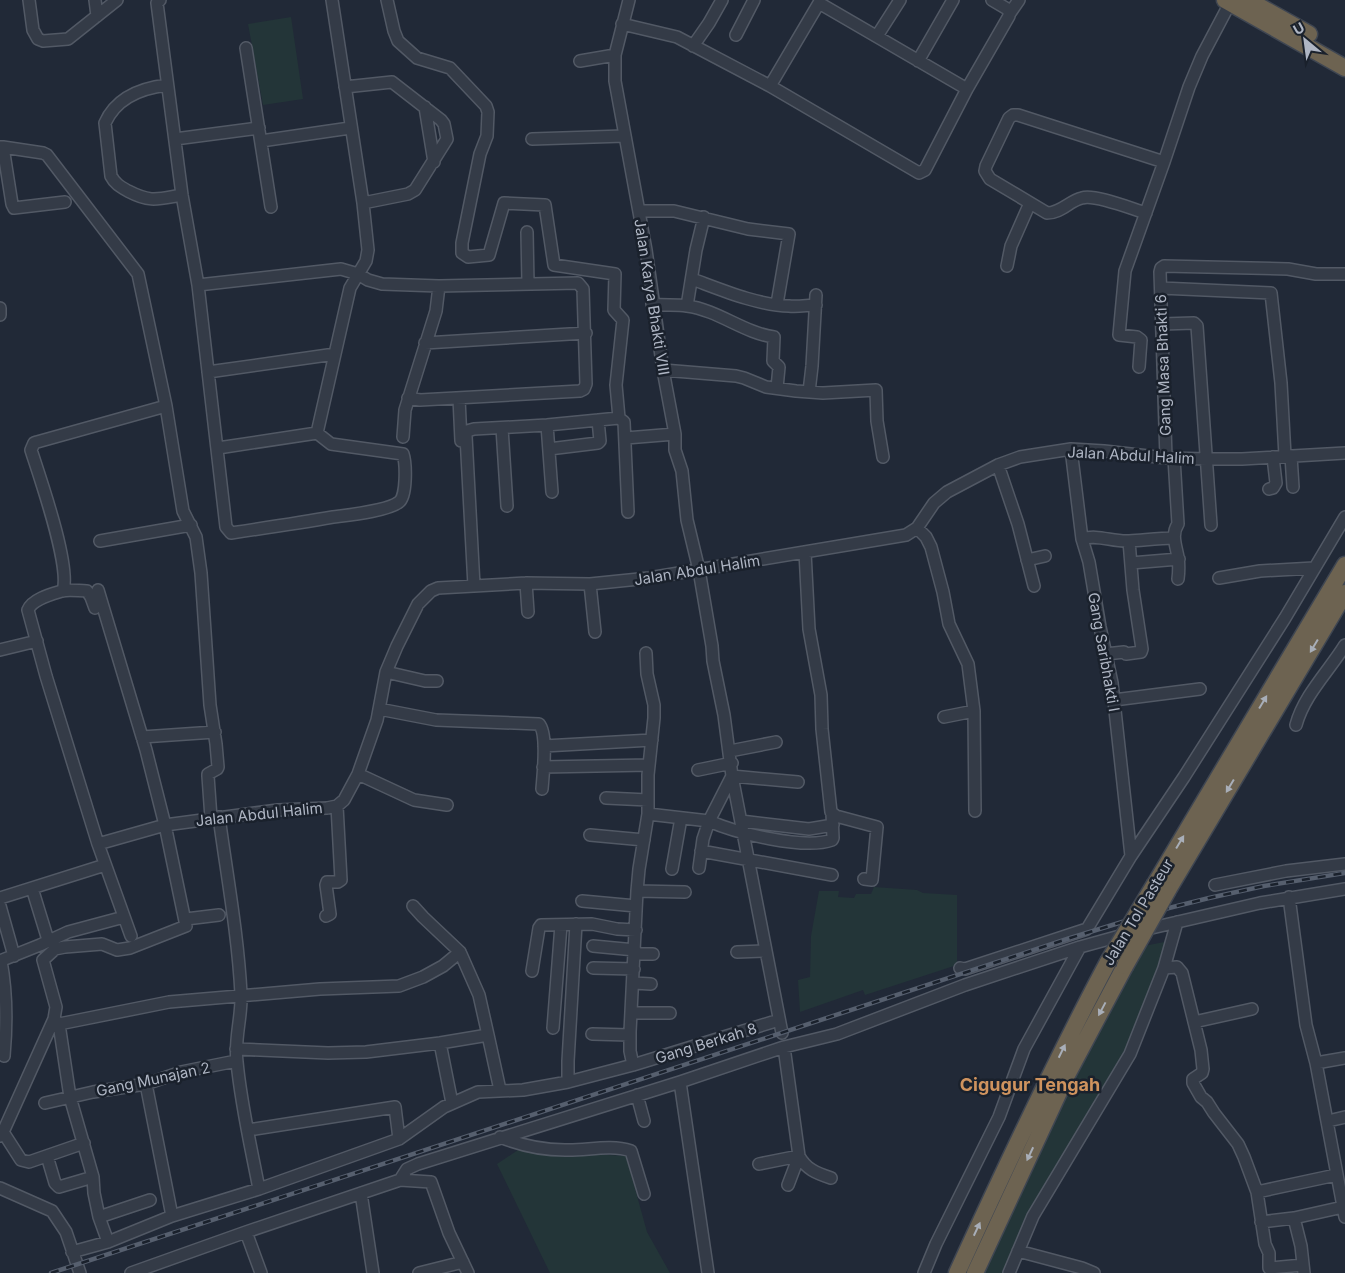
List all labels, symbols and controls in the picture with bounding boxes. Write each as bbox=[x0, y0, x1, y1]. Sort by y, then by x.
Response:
north arrow bbox=[1280, 15, 1330, 65]
text: U bbox=[1290, 18, 1307, 38]
street label: Jalan Karya Bhakti VIII bbox=[630, 217, 674, 377]
street label: Gang Masa Bhakti 6 bbox=[1151, 294, 1175, 436]
street label: Jalan Abdul Halim bbox=[1067, 442, 1195, 468]
street label: Jalan Abdul Halim bbox=[633, 551, 761, 589]
street label: Gang Saribhakti I bbox=[1084, 591, 1124, 713]
one-way arrow bbox=[1309, 640, 1318, 653]
one-way arrow bbox=[1258, 695, 1267, 708]
one-way arrow bbox=[1226, 779, 1235, 792]
street label: Jalan Abdul Halim bbox=[195, 798, 323, 830]
one-way arrow bbox=[1175, 835, 1184, 848]
street label: Jalan Tol Pasteur bbox=[1099, 855, 1178, 969]
one-way arrow bbox=[1098, 1001, 1106, 1016]
street label: Gang Berkah 8 bbox=[653, 1019, 759, 1067]
one-way arrow bbox=[1058, 1043, 1066, 1058]
street label: Gang Munajan 2 bbox=[94, 1058, 212, 1100]
district label: Cigugur Tengah bbox=[960, 1074, 1100, 1095]
one-way arrow bbox=[1026, 1147, 1034, 1161]
one-way arrow bbox=[973, 1222, 981, 1236]

